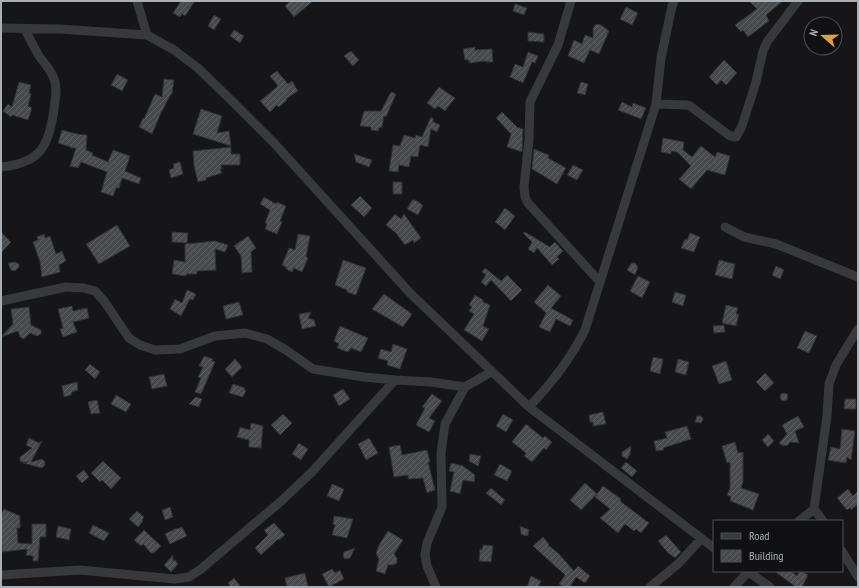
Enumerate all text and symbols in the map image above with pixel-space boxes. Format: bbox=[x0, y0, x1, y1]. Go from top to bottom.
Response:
north arrow bbox=[803, 16, 843, 56]
text: N bbox=[806, 27, 821, 38]
legend bbox=[713, 520, 843, 572]
text: Road bbox=[749, 528, 769, 543]
text: Building bbox=[749, 548, 784, 563]

